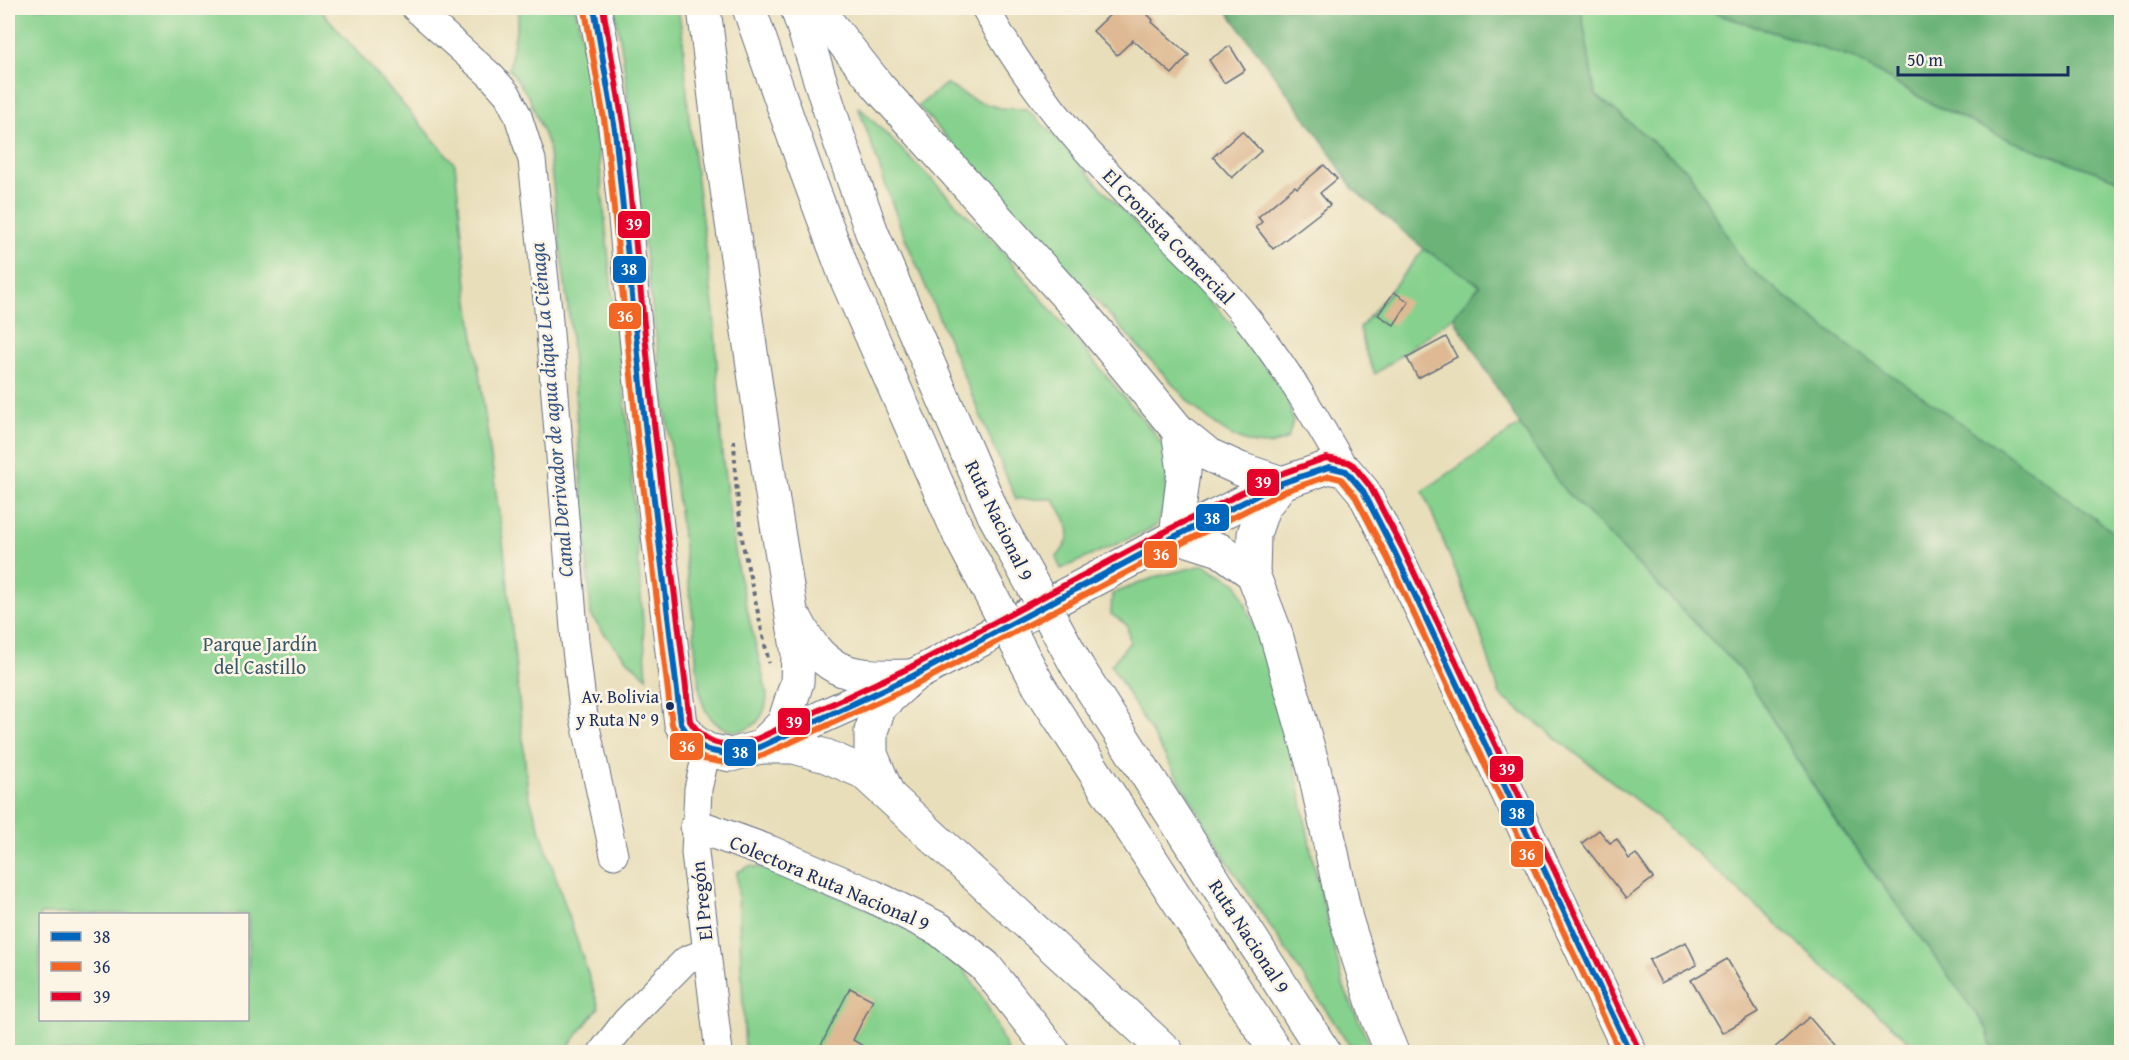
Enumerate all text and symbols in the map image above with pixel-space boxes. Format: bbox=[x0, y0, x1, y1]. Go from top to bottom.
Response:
scale bar bbox=[1898, 39, 2068, 77]
text: 50 m bbox=[1907, 46, 1943, 73]
street label: El Cronista Comercial bbox=[1096, 161, 1242, 311]
line badge: 39 bbox=[617, 210, 651, 239]
text: 39 bbox=[626, 212, 642, 236]
water label: Canal Derivador de agua dique La Ciénaga bbox=[521, 241, 581, 578]
line badge: 38 bbox=[612, 255, 647, 284]
text: 38 bbox=[621, 257, 637, 281]
line badge: 36 bbox=[608, 302, 642, 330]
text: 36 bbox=[617, 304, 633, 328]
street label: Ruta Nacional 9 bbox=[958, 455, 1042, 585]
line badge: 39 bbox=[1246, 468, 1280, 497]
text: 39 bbox=[1255, 470, 1271, 494]
line badge: 38 bbox=[1195, 503, 1230, 532]
text: 38 bbox=[1204, 506, 1220, 530]
line badge: 36 bbox=[1143, 540, 1178, 569]
text: 36 bbox=[1153, 542, 1169, 566]
park label: Parque Jardín del Castillo bbox=[203, 629, 317, 681]
place label: Av. Bolivia y Ruta N° 9 bbox=[575, 683, 659, 733]
marker: Av. Bolivia y Ruta N° 9 bbox=[664, 700, 676, 712]
line badge: 39 bbox=[777, 707, 811, 736]
text: 39 bbox=[786, 710, 802, 734]
line badge: 36 bbox=[669, 732, 704, 761]
text: 36 bbox=[679, 734, 695, 758]
line badge: 38 bbox=[723, 738, 757, 767]
text: 38 bbox=[732, 740, 748, 764]
line badge: 39 bbox=[1489, 755, 1524, 783]
text: 39 bbox=[1499, 757, 1515, 781]
line badge: 38 bbox=[1500, 799, 1535, 827]
text: 38 bbox=[1509, 801, 1525, 825]
street label: Colectora Ruta Nacional 9 bbox=[725, 827, 935, 937]
line badge: 36 bbox=[1510, 840, 1544, 868]
text: 36 bbox=[1519, 842, 1535, 866]
street label: El Pregón bbox=[682, 860, 720, 942]
street label: Ruta Nacional 9 bbox=[1202, 873, 1298, 999]
legend bbox=[39, 913, 249, 1021]
text: 38 bbox=[93, 923, 110, 950]
text: 36 bbox=[93, 953, 110, 980]
text: 39 bbox=[93, 983, 110, 1010]

